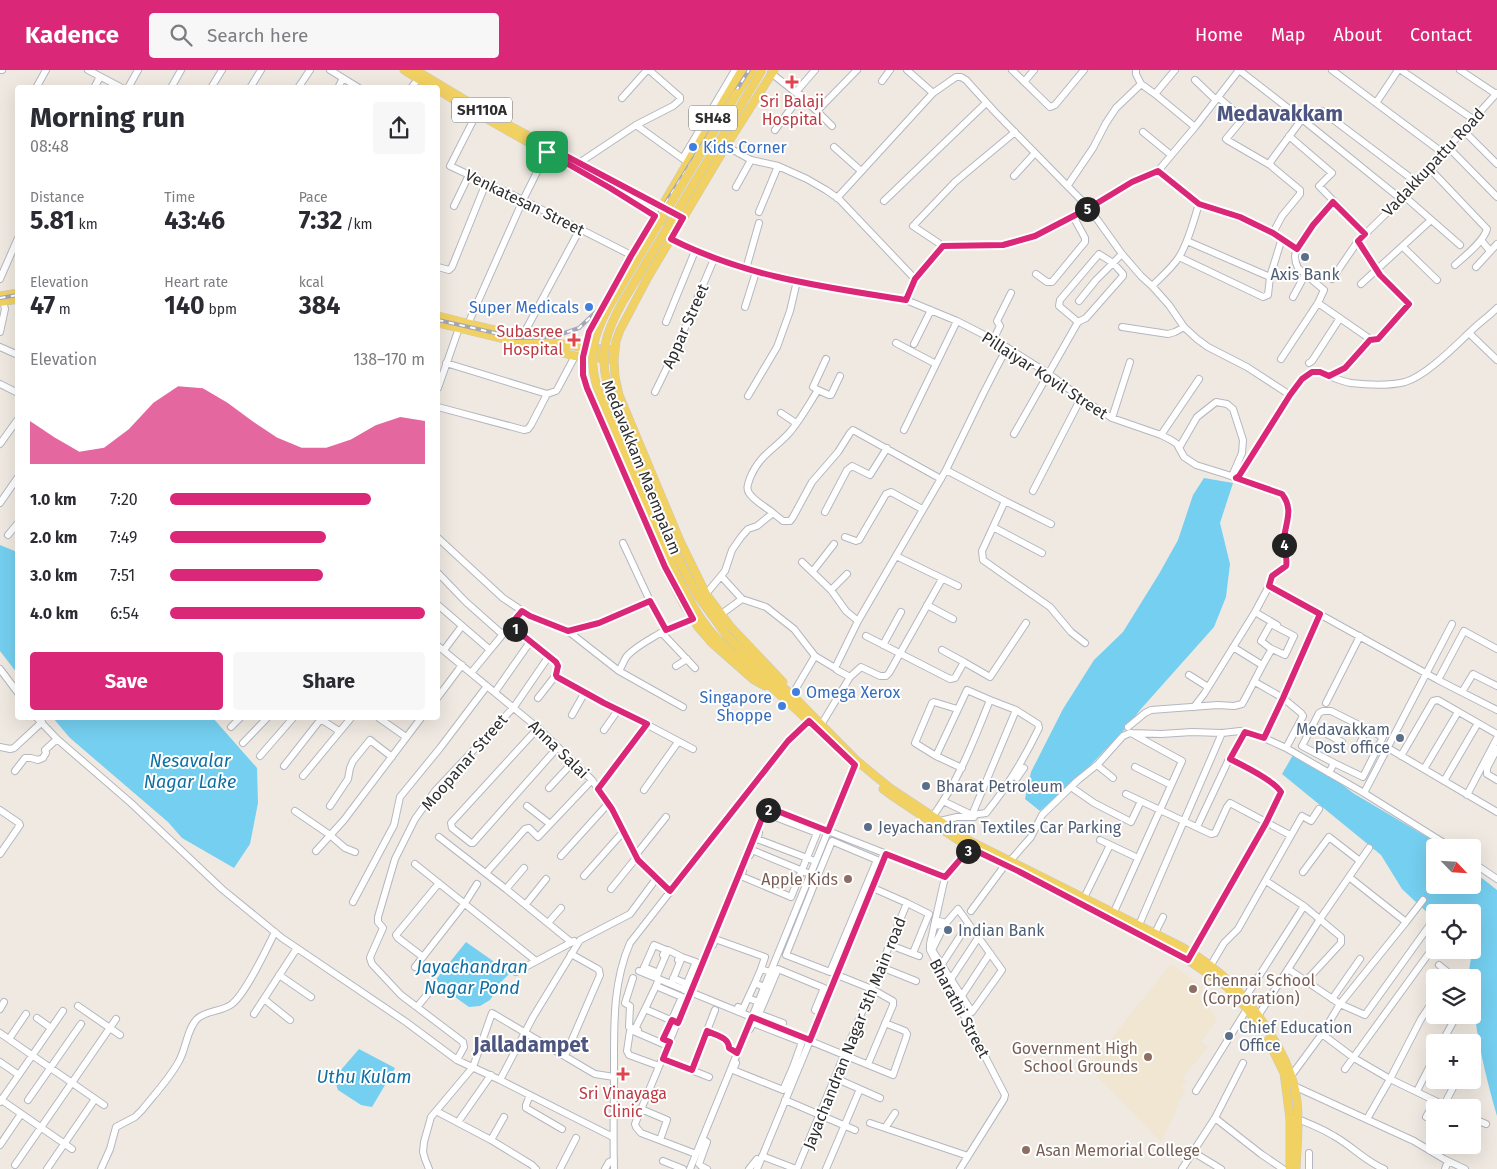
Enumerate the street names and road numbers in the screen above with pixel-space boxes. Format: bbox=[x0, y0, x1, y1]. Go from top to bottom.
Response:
road number: SH110A bbox=[452, 98, 512, 122]
street label: Vadakkupattu Road bbox=[1378, 104, 1488, 220]
road number: SH48 bbox=[689, 106, 737, 130]
street label: Venkatesan Street bbox=[462, 165, 588, 240]
street label: Appar Street bbox=[658, 281, 713, 371]
street label: Pillaiyar Kovil Street bbox=[978, 328, 1111, 423]
street label: Medavakkam Maempalam bbox=[598, 377, 685, 557]
street label: Moopanar Street bbox=[417, 710, 511, 814]
street label: Anna Salai bbox=[525, 716, 593, 783]
street label: Jayachandran Nagar 5th Main road bbox=[799, 914, 910, 1152]
street label: Bharathi Street bbox=[925, 955, 994, 1061]

